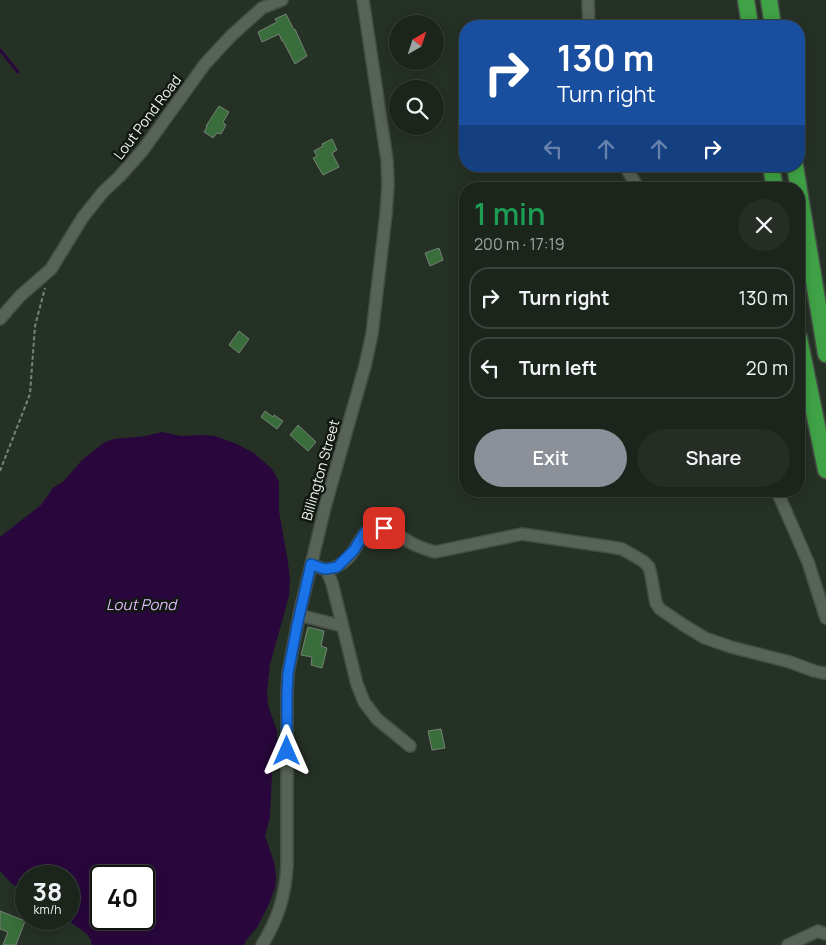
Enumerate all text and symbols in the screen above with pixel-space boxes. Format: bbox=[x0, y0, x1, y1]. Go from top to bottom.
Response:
north arrow bbox=[389, 15, 444, 70]
map controls bbox=[389, 15, 444, 135]
text: 130 m bbox=[557, 34, 654, 82]
icon: right bbox=[474, 40, 539, 105]
street label: Lout Pond Road bbox=[109, 71, 185, 163]
text: Turn right bbox=[557, 79, 655, 109]
button: search bbox=[389, 80, 444, 135]
icon: left bbox=[539, 135, 567, 163]
icon: ahead bbox=[592, 135, 620, 163]
icon: ahead bbox=[645, 135, 673, 163]
icon: right bbox=[698, 135, 726, 163]
text: 1 min bbox=[474, 193, 546, 234]
button: close bbox=[738, 199, 790, 251]
text: 200 m · 17:19 bbox=[474, 233, 565, 255]
icon: right bbox=[476, 284, 504, 312]
text: Turn right bbox=[519, 285, 609, 311]
text: 130 m bbox=[739, 285, 788, 311]
icon: left bbox=[476, 354, 504, 382]
text: Turn left bbox=[519, 355, 597, 381]
text: 20 m bbox=[746, 355, 788, 381]
street label: Billington Street bbox=[297, 417, 344, 523]
button: Exit bbox=[474, 429, 627, 487]
button: Share bbox=[637, 429, 790, 487]
pin bbox=[363, 507, 405, 549]
icon: arrive bbox=[370, 514, 398, 542]
water label: Lout Pond bbox=[106, 594, 178, 615]
position arrow bbox=[260, 724, 312, 776]
speed limit sign: 40 bbox=[90, 865, 155, 930]
text: 38 bbox=[33, 874, 62, 909]
text: km/h bbox=[34, 901, 61, 918]

